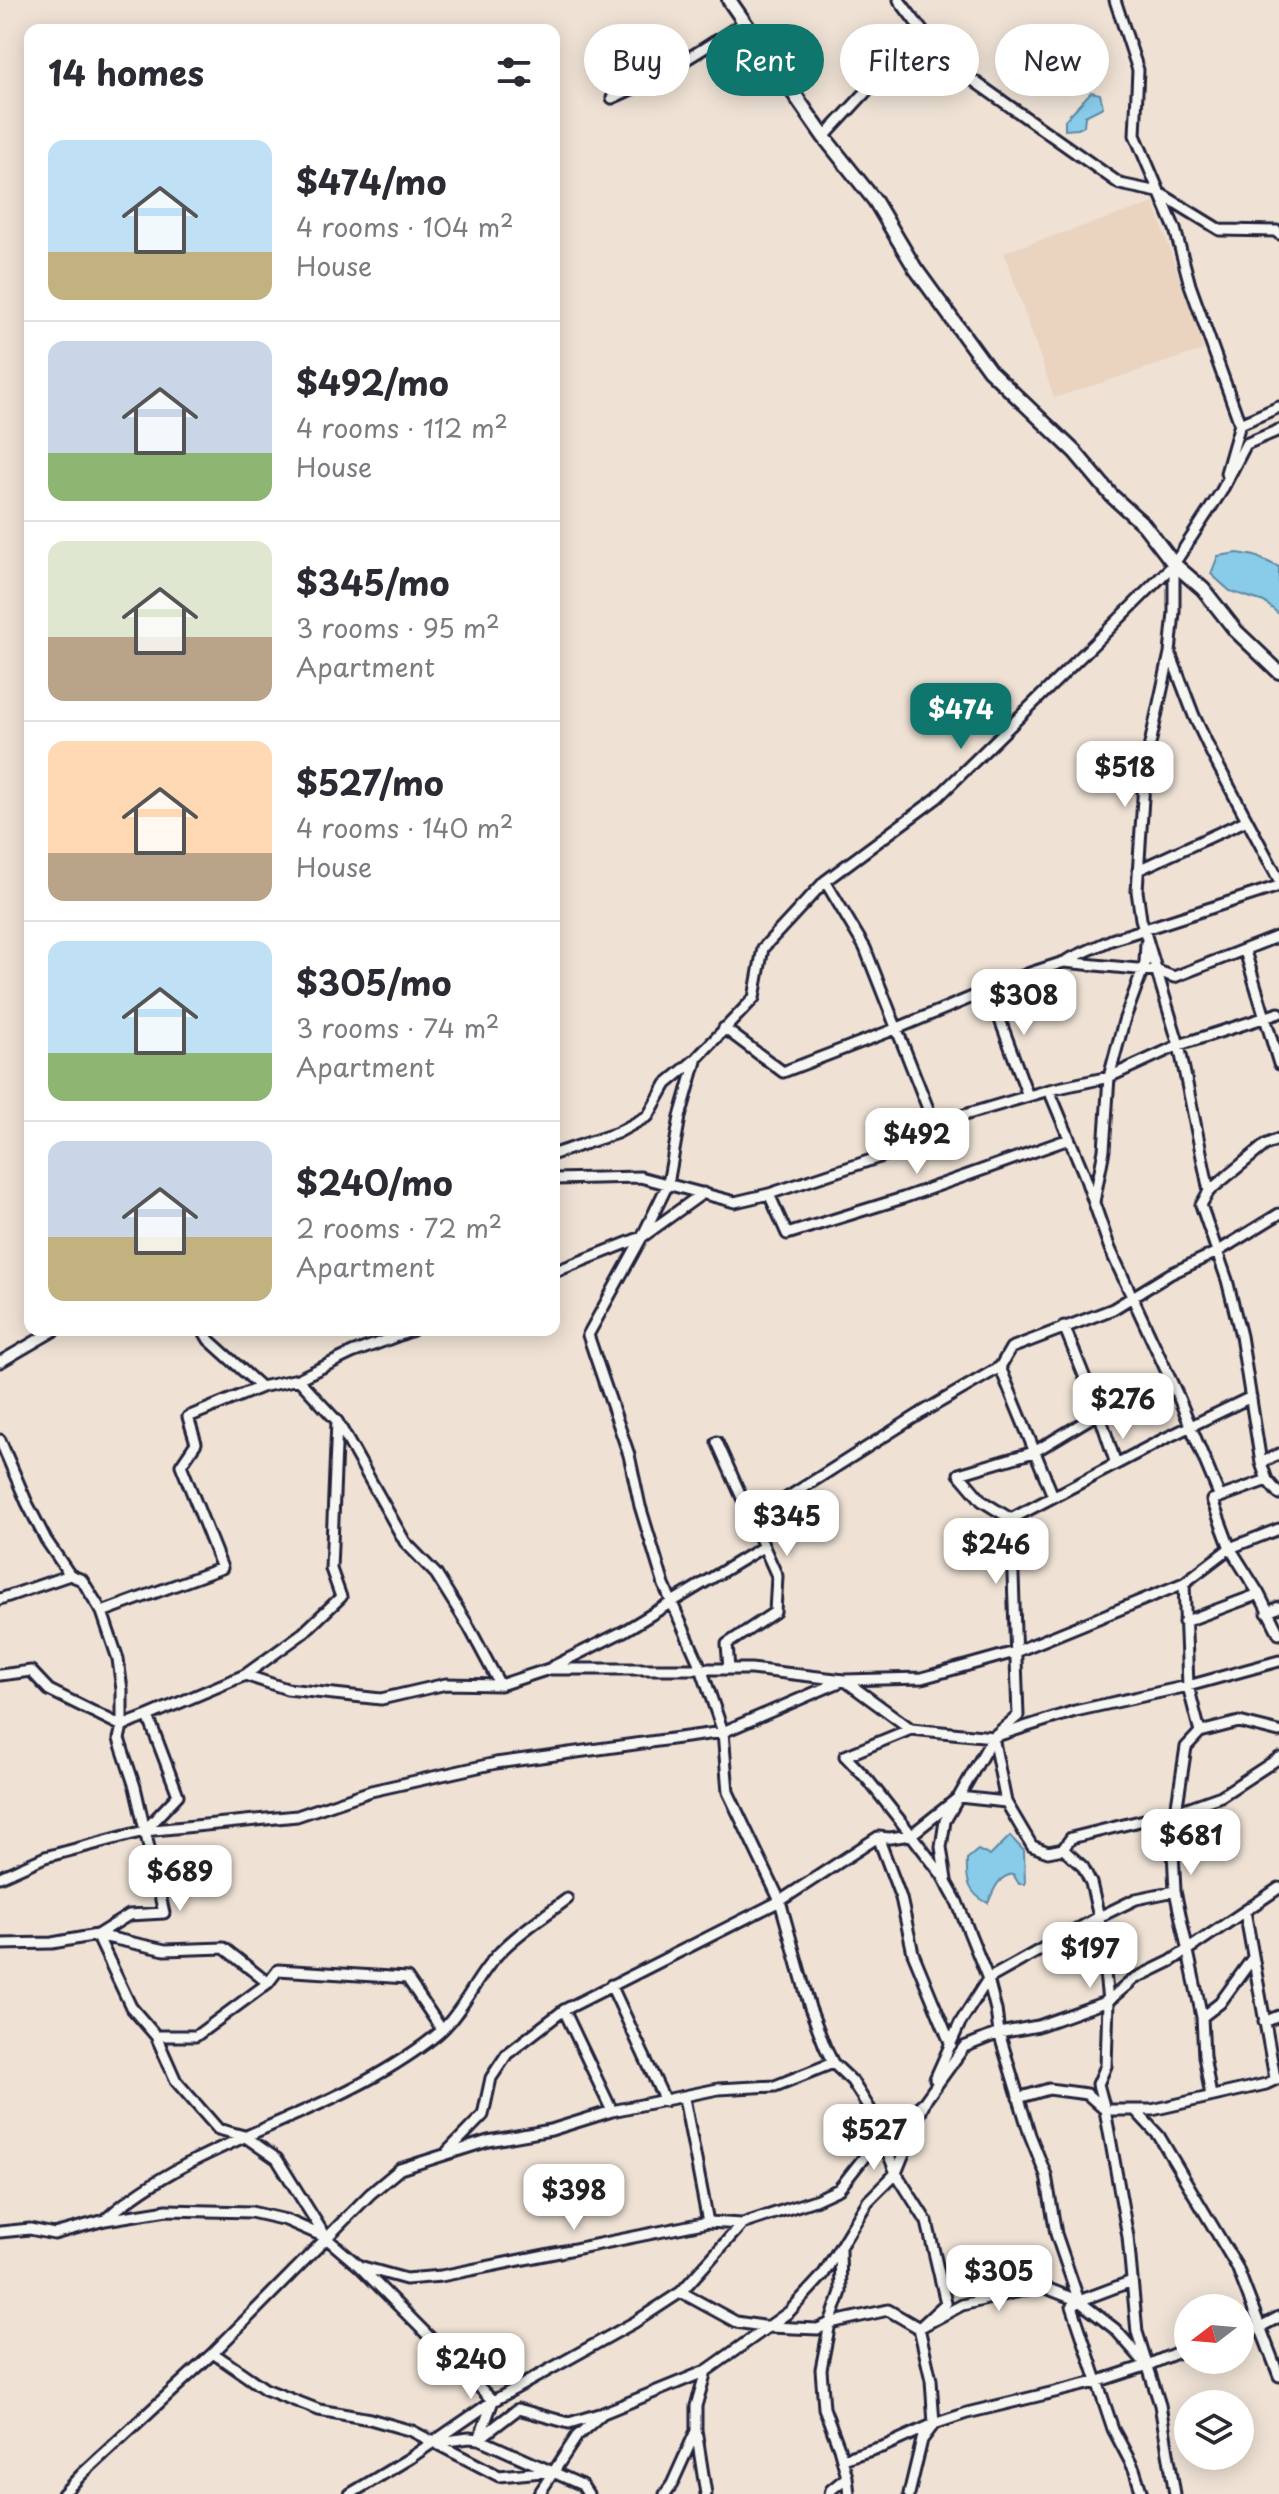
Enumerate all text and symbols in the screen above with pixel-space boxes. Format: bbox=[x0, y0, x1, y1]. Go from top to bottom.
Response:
chip: Buy bbox=[584, 24, 690, 96]
chip: Rent bbox=[706, 24, 824, 96]
chip: Filters bbox=[840, 24, 979, 96]
chip: New bbox=[995, 24, 1109, 96]
text: 14 homes bbox=[48, 46, 204, 98]
icon: filters bbox=[492, 50, 536, 94]
text: $474/mo bbox=[296, 155, 446, 207]
icon: home bbox=[112, 172, 208, 268]
text: 4 rooms · 104 m² bbox=[296, 207, 514, 246]
text: House bbox=[296, 246, 372, 285]
text: $492/mo bbox=[296, 356, 449, 408]
icon: home bbox=[112, 373, 208, 469]
text: 4 rooms · 112 m² bbox=[296, 408, 508, 447]
text: House bbox=[296, 447, 372, 486]
text: $345/mo bbox=[296, 556, 449, 608]
icon: home bbox=[112, 573, 208, 669]
text: 3 rooms · 95 m² bbox=[296, 608, 500, 647]
text: Apartment bbox=[296, 647, 435, 686]
pin: $474 bbox=[914, 683, 1008, 751]
text: $474 bbox=[928, 689, 994, 728]
pin: $518 bbox=[1078, 741, 1172, 809]
text: $518 bbox=[1095, 747, 1155, 786]
text: $527/mo bbox=[296, 756, 444, 808]
icon: home bbox=[112, 773, 208, 869]
text: 4 rooms · 140 m² bbox=[296, 808, 514, 847]
text: House bbox=[296, 847, 372, 886]
text: $305/mo bbox=[296, 956, 451, 1008]
pin: $308 bbox=[977, 969, 1071, 1037]
icon: home bbox=[112, 973, 208, 1069]
text: $308 bbox=[989, 975, 1059, 1014]
text: 3 rooms · 74 m² bbox=[296, 1008, 500, 1047]
text: Apartment bbox=[296, 1047, 435, 1086]
pin: $492 bbox=[870, 1108, 964, 1176]
text: $492 bbox=[883, 1114, 951, 1153]
text: $240/mo bbox=[296, 1156, 453, 1208]
icon: home bbox=[112, 1173, 208, 1269]
text: 2 rooms · 72 m² bbox=[296, 1208, 502, 1247]
text: Apartment bbox=[296, 1247, 435, 1286]
pin: $276 bbox=[1076, 1373, 1170, 1441]
text: $276 bbox=[1091, 1379, 1155, 1418]
pin: $345 bbox=[740, 1490, 834, 1558]
text: $345 bbox=[753, 1496, 821, 1535]
pin: $246 bbox=[949, 1518, 1043, 1586]
text: $246 bbox=[962, 1524, 1030, 1563]
pin: $681 bbox=[1144, 1809, 1238, 1877]
text: $681 bbox=[1159, 1815, 1223, 1854]
pin: $689 bbox=[133, 1845, 227, 1913]
text: $689 bbox=[147, 1851, 213, 1890]
pin: $197 bbox=[1043, 1922, 1137, 1990]
text: $197 bbox=[1060, 1928, 1120, 1967]
pin: $527 bbox=[827, 2104, 921, 2172]
text: $527 bbox=[841, 2110, 907, 2149]
pin: $398 bbox=[527, 2164, 621, 2232]
text: $398 bbox=[541, 2170, 607, 2209]
pin: $305 bbox=[952, 2245, 1046, 2313]
text: $305 bbox=[964, 2251, 1034, 2290]
north arrow bbox=[1174, 2294, 1254, 2374]
map controls bbox=[1174, 2294, 1254, 2470]
pin: $240 bbox=[424, 2333, 518, 2401]
text: $240 bbox=[435, 2339, 507, 2378]
button: layers bbox=[1174, 2390, 1254, 2470]

